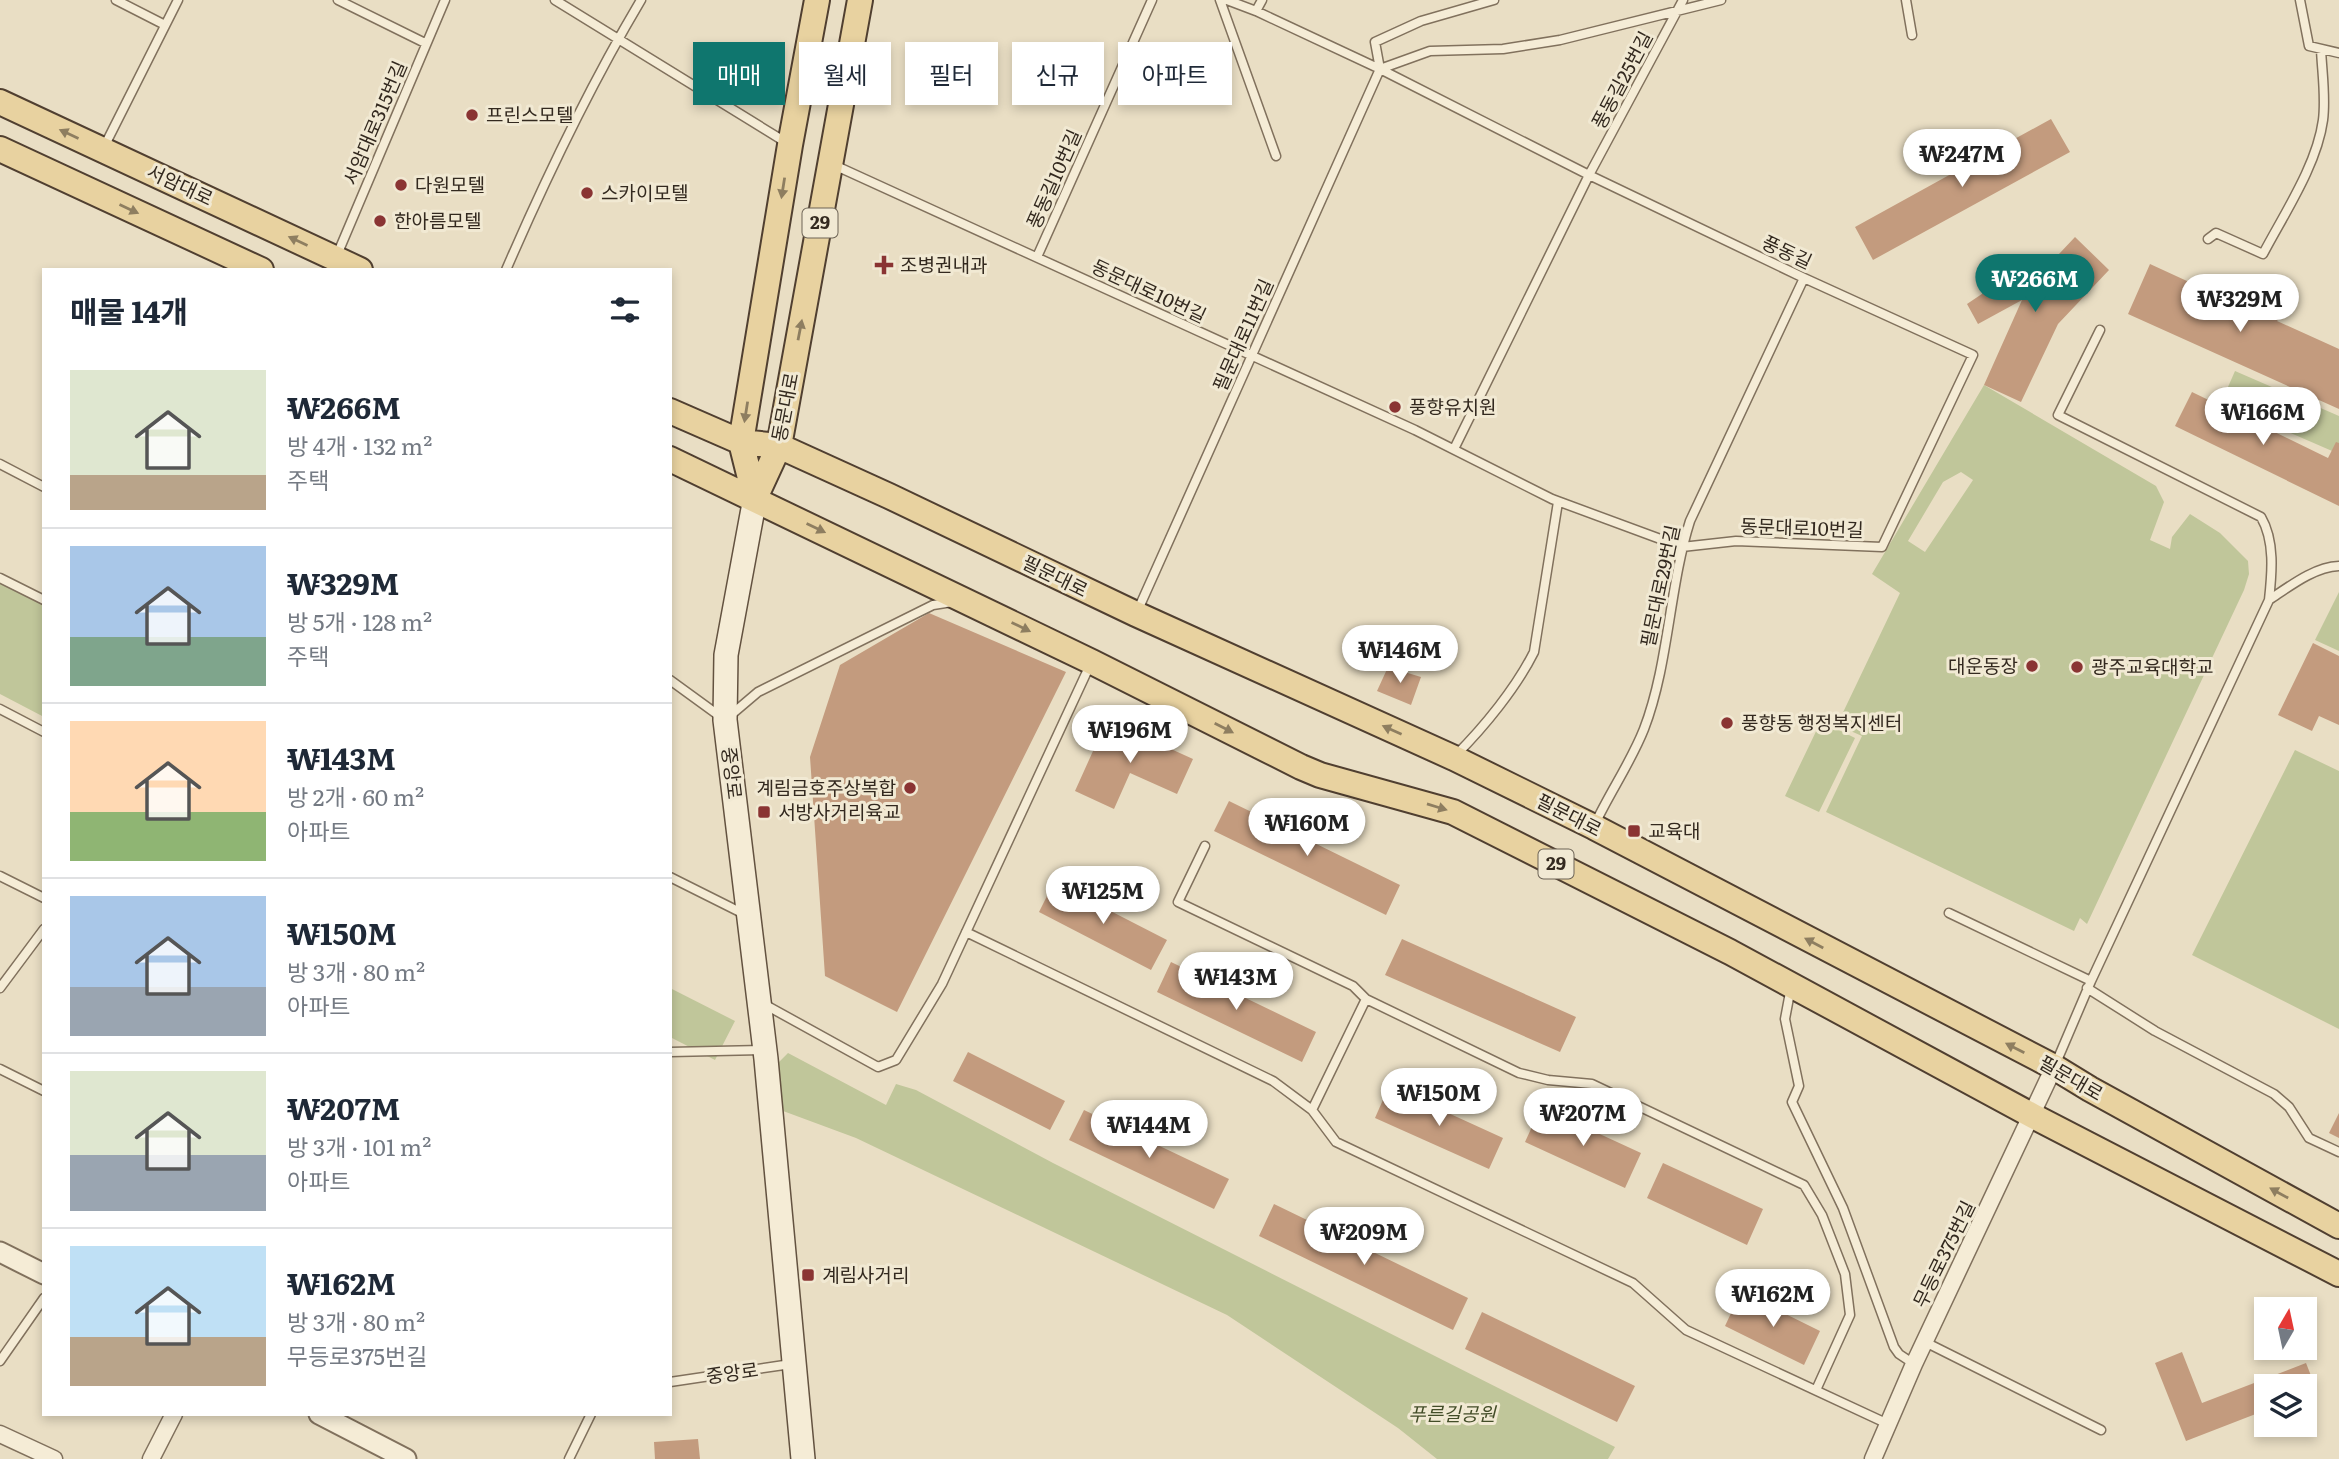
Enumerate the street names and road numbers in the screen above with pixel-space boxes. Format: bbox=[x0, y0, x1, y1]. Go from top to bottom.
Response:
street label: 풍동길25번길 bbox=[1584, 26, 1659, 133]
street label: 서암대로315번길 bbox=[335, 56, 413, 189]
street label: 풍동길10번길 bbox=[1019, 124, 1087, 233]
street label: 서암대로 bbox=[143, 157, 218, 212]
road number: 29 bbox=[802, 208, 838, 238]
street label: 풍동길 bbox=[1758, 227, 1817, 275]
street label: 동문대로10번길 bbox=[1087, 251, 1211, 329]
street label: 필문대로11번길 bbox=[1205, 274, 1279, 395]
street label: 동문대로 bbox=[764, 370, 804, 444]
street label: 동문대로10번길 bbox=[1740, 511, 1864, 543]
street label: 필문대로29번길 bbox=[1632, 522, 1686, 650]
street label: 필문대로 bbox=[1018, 547, 1093, 603]
street label: 중앙로 bbox=[716, 745, 750, 801]
street label: 필문대로 bbox=[1532, 786, 1607, 842]
road number: 29 bbox=[1538, 850, 1574, 878]
street label: 필문대로 bbox=[2034, 1048, 2109, 1107]
street label: 무등로375번길 bbox=[1905, 1195, 1981, 1312]
street label: 중앙로 bbox=[704, 1354, 760, 1390]

